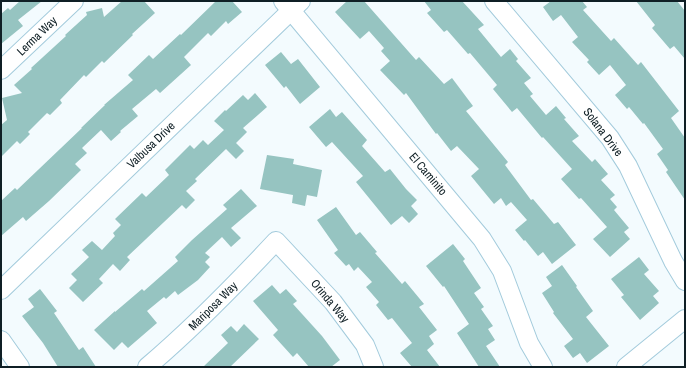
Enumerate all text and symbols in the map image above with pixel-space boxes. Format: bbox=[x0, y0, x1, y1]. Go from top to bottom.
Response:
street label: Lerma Way bbox=[13, 13, 61, 59]
street label: Solana Drive bbox=[579, 104, 627, 160]
street label: Valbusa Drive bbox=[123, 118, 179, 172]
street label: El Caminito bbox=[405, 149, 451, 199]
street label: Orinda Way bbox=[307, 276, 353, 326]
street label: Mariposa Way bbox=[185, 278, 241, 334]

